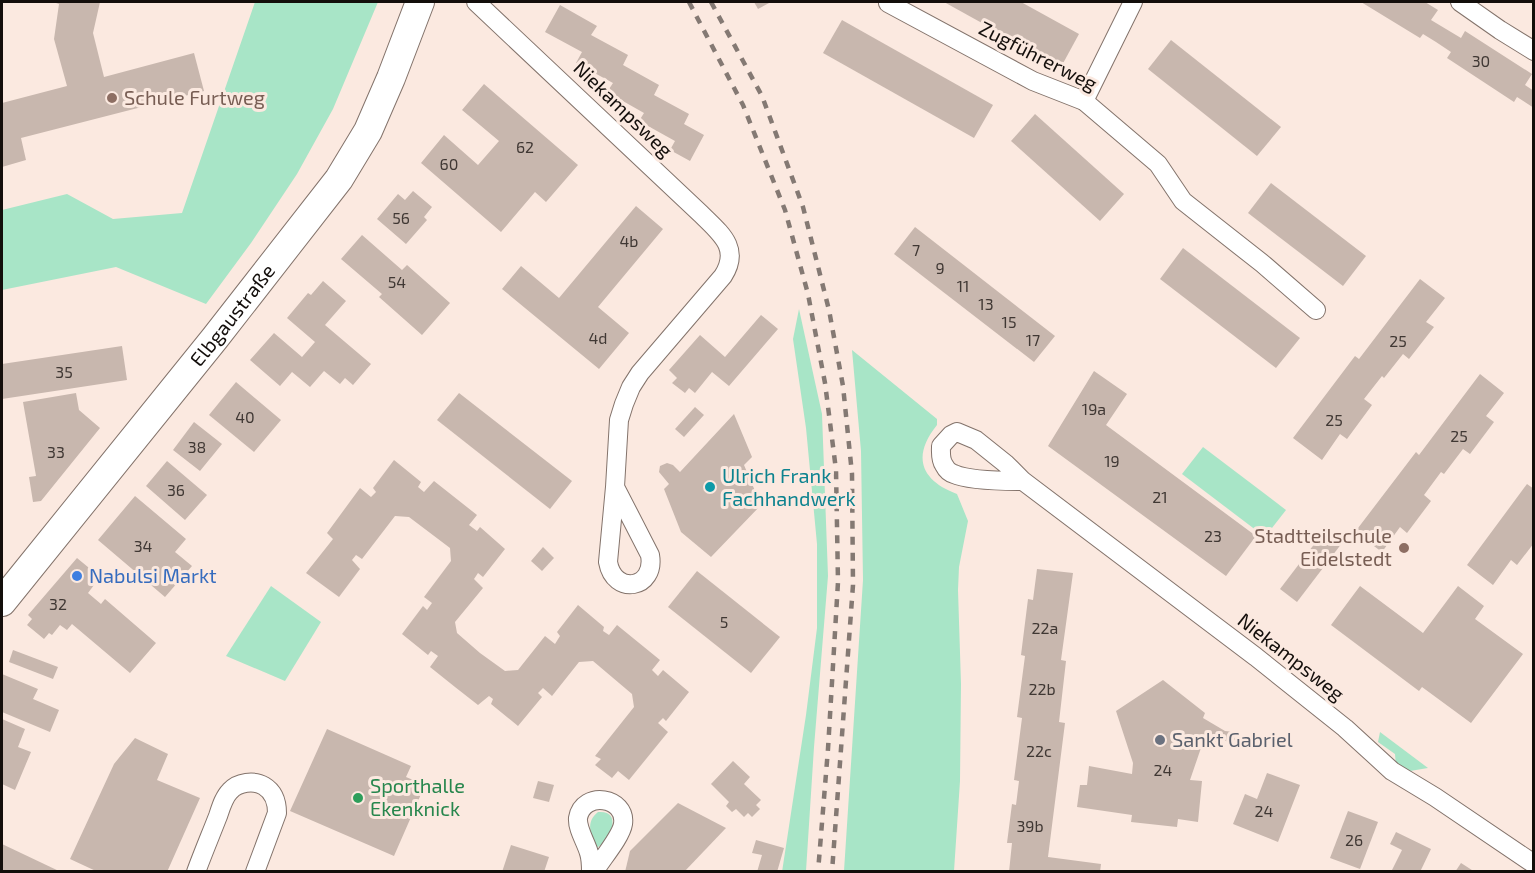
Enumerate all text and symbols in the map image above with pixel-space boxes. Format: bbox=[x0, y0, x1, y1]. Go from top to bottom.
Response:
street label: Zugführerweg bbox=[975, 15, 1102, 95]
house number: 30 bbox=[1472, 51, 1490, 70]
street label: Niekampsweg bbox=[569, 55, 678, 162]
place label: Schule Furtweg bbox=[124, 85, 265, 109]
marker: Schule Furtweg bbox=[105, 91, 119, 105]
house number: 62 bbox=[516, 137, 534, 156]
house number: 60 bbox=[440, 154, 458, 173]
house number: 56 bbox=[392, 208, 410, 227]
house number: 4b bbox=[620, 231, 638, 250]
house number: 7 bbox=[912, 240, 920, 259]
house number: 9 bbox=[935, 258, 945, 277]
street label: Elbgaustraße bbox=[184, 259, 279, 370]
house number: 54 bbox=[388, 272, 406, 291]
house number: 11 bbox=[957, 276, 969, 295]
house number: 13 bbox=[978, 294, 994, 313]
house number: 15 bbox=[1002, 312, 1016, 331]
house number: 4d bbox=[588, 328, 608, 347]
house number: 17 bbox=[1026, 330, 1040, 349]
house number: 25 bbox=[1389, 331, 1407, 350]
house number: 35 bbox=[55, 362, 73, 381]
house number: 19a bbox=[1082, 399, 1106, 418]
house number: 40 bbox=[235, 407, 255, 426]
house number: 25 bbox=[1325, 410, 1343, 429]
house number: 25 bbox=[1450, 426, 1468, 445]
house number: 38 bbox=[188, 437, 206, 456]
house number: 33 bbox=[47, 442, 65, 461]
house number: 19 bbox=[1104, 451, 1120, 470]
place label: Ulrich Frank Fachhandwerk bbox=[722, 463, 856, 510]
house number: 36 bbox=[167, 480, 185, 499]
marker: Ulrich Frank Fachhandwerk bbox=[703, 480, 717, 494]
house number: 21 bbox=[1152, 487, 1168, 506]
place label: Stadtteilschule Eidelstedt bbox=[1254, 523, 1392, 570]
house number: 23 bbox=[1204, 526, 1222, 545]
house number: 34 bbox=[134, 536, 153, 555]
marker: Stadtteilschule Eidelstedt bbox=[1397, 541, 1411, 555]
place label: Nabulsi Markt bbox=[89, 563, 217, 587]
marker: Nabulsi Markt bbox=[70, 569, 84, 583]
house number: 32 bbox=[49, 594, 67, 613]
street label: Niekampsweg bbox=[1234, 607, 1350, 705]
house number: 5 bbox=[720, 612, 728, 631]
house number: 22a bbox=[1032, 618, 1058, 637]
house number: 22b bbox=[1028, 679, 1056, 698]
place label: Sankt Gabriel bbox=[1172, 727, 1293, 751]
marker: Sankt Gabriel bbox=[1153, 733, 1167, 747]
house number: 22c bbox=[1026, 741, 1052, 760]
house number: 24 bbox=[1154, 760, 1173, 779]
place label: Sporthalle Ekenknick bbox=[370, 773, 465, 820]
marker: Sporthalle Ekenknick bbox=[351, 791, 365, 805]
house number: 24 bbox=[1255, 801, 1274, 820]
house number: 39b bbox=[1016, 816, 1044, 835]
house number: 26 bbox=[1345, 830, 1363, 849]

